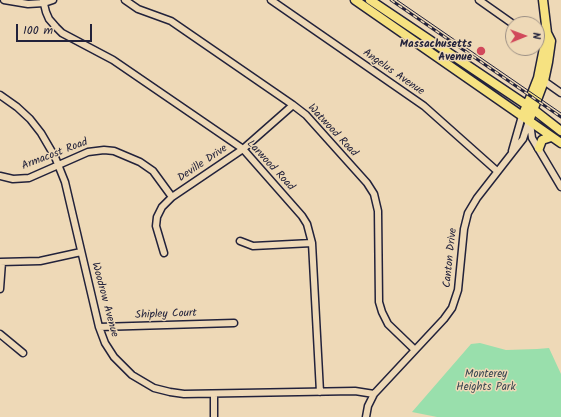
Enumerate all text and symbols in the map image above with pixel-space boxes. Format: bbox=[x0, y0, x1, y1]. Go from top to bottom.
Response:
scale bar bbox=[18, 16, 94, 42]
north arrow bbox=[505, 16, 545, 56]
text: 100 m bbox=[23, 21, 53, 40]
text: N bbox=[527, 32, 545, 39]
place label: Massachusetts Avenue bbox=[400, 38, 472, 64]
marker: Massachusetts Avenue bbox=[475, 45, 487, 57]
street label: Angelus Avenue bbox=[360, 47, 426, 99]
street label: Watwood Road bbox=[304, 102, 360, 160]
street label: Armacost Road bbox=[20, 136, 90, 174]
street label: Larwood Road bbox=[243, 138, 297, 194]
street label: Deville Drive bbox=[176, 143, 230, 185]
street label: Canton Drive bbox=[441, 227, 461, 289]
street label: Woodrow Avenue bbox=[88, 261, 120, 339]
street label: Shipley Court bbox=[135, 307, 197, 323]
park label: Monterey Heights Park bbox=[456, 368, 516, 394]

